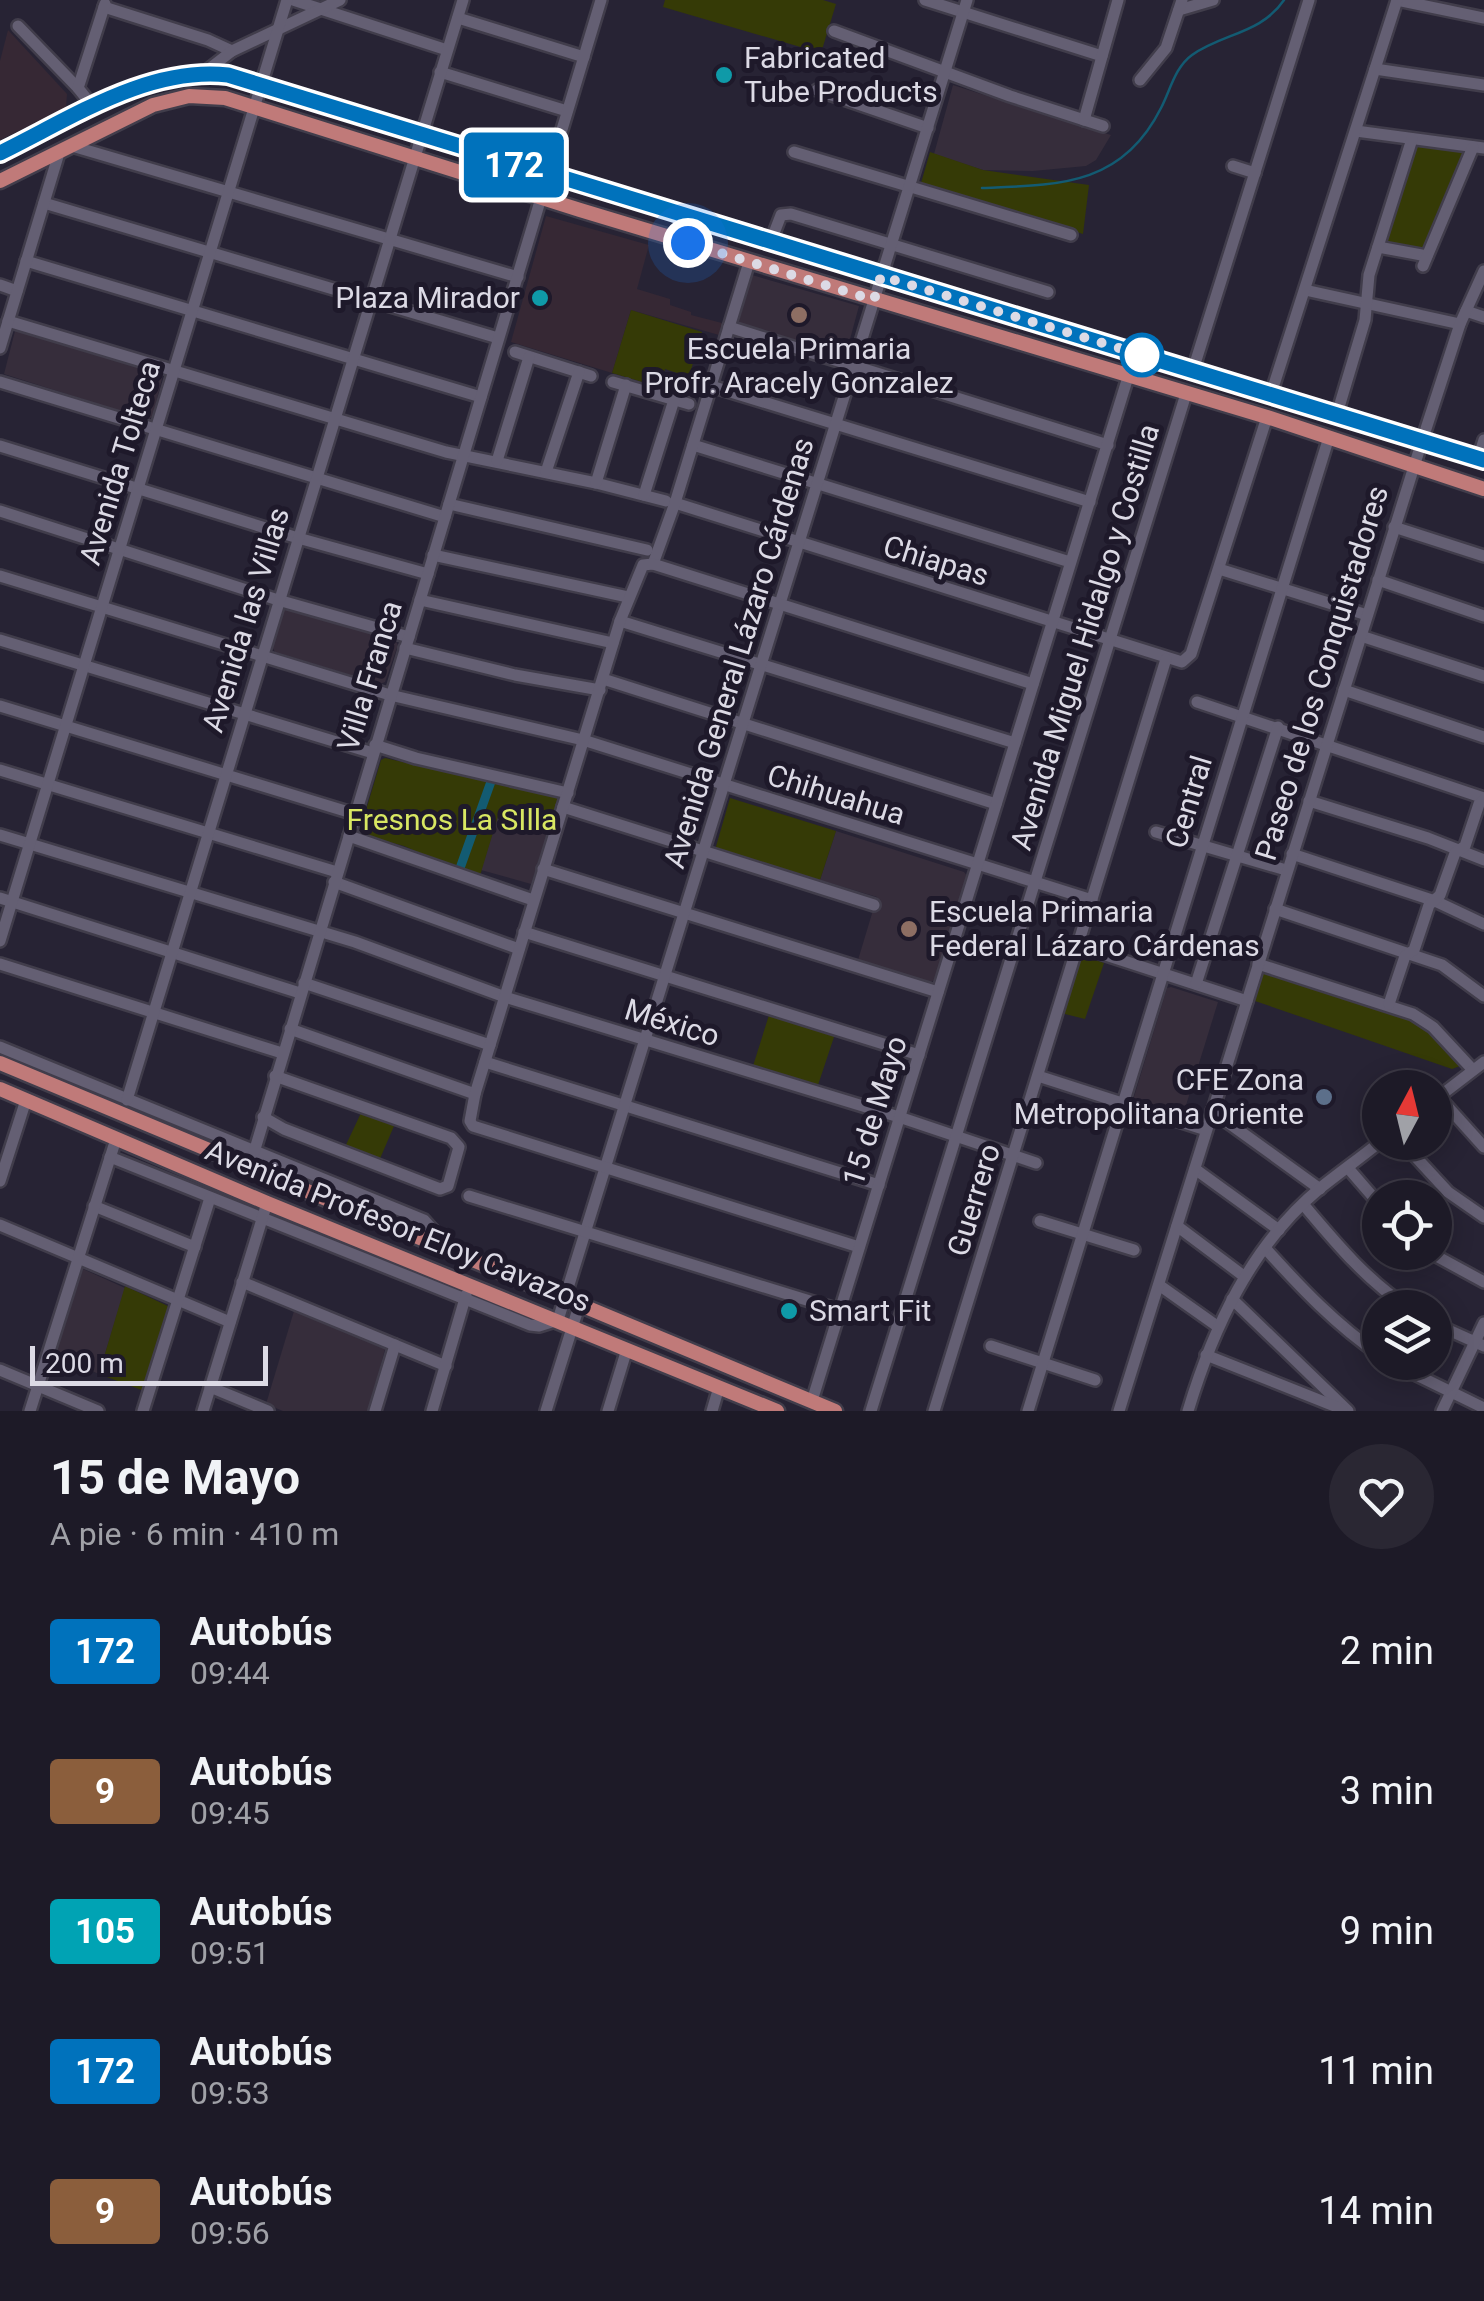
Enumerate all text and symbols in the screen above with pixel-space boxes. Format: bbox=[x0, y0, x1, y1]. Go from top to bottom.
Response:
place label: Fabricated Tube Products bbox=[744, 40, 938, 109]
marker: Fabricated Tube Products bbox=[713, 64, 735, 86]
line badge: 172 bbox=[456, 132, 572, 198]
text: 172 bbox=[484, 145, 544, 186]
your location bbox=[663, 218, 713, 268]
place label: Plaza Mirador bbox=[335, 280, 520, 315]
marker: Plaza Mirador bbox=[529, 287, 551, 309]
marker: Escuela Primaria Profr. Aracely Gonzalez bbox=[788, 304, 810, 326]
place label: Escuela Primaria Profr. Aracely Gonzalez bbox=[644, 331, 954, 400]
unlabelled marker bbox=[1121, 334, 1163, 376]
street label: Avenida Tolteca bbox=[72, 357, 167, 569]
street label: Avenida Miguel Hidalgo y Costilla bbox=[1003, 420, 1166, 854]
street label: Avenida General Lázaro Cárdenas bbox=[656, 433, 821, 872]
street label: Paseo de los Conquistadores bbox=[1248, 481, 1395, 864]
street label: Avenida las Villas bbox=[195, 503, 296, 736]
street label: Chiapas bbox=[879, 528, 993, 593]
street label: Villa Franca bbox=[330, 596, 409, 755]
street label: Central bbox=[1158, 751, 1219, 852]
street label: Chihuahua bbox=[763, 757, 909, 832]
park label: Fresnos La SIlla bbox=[347, 802, 557, 837]
place label: Escuela Primaria Federal Lázaro Cárdenas bbox=[929, 894, 1260, 963]
marker: Escuela Primaria Federal Lázaro Cárdenas bbox=[898, 918, 920, 940]
street label: México bbox=[621, 992, 724, 1053]
street label: 15 de Mayo bbox=[835, 1032, 914, 1190]
place label: CFE Zona Metropolitana Oriente bbox=[1014, 1062, 1304, 1131]
north arrow bbox=[1362, 1070, 1452, 1160]
map controls bbox=[1362, 1070, 1452, 1380]
marker: CFE Zona Metropolitana Oriente bbox=[1313, 1086, 1335, 1108]
street label: Avenida Profesor Eloy Cavazos bbox=[201, 1132, 596, 1319]
street label: Guerrero bbox=[940, 1139, 1007, 1260]
button: locate bbox=[1362, 1180, 1452, 1270]
button: layers bbox=[1362, 1290, 1452, 1380]
place label: Smart Fit bbox=[809, 1293, 931, 1328]
marker: Smart Fit bbox=[778, 1300, 800, 1322]
scale bar bbox=[30, 1341, 268, 1386]
text: 200 m bbox=[45, 1347, 124, 1380]
button: heart bbox=[1329, 1444, 1434, 1549]
text: 15 de Mayo bbox=[50, 1449, 300, 1506]
text: A pie · 6 min · 410 m bbox=[50, 1515, 339, 1553]
text: Autobús bbox=[190, 1610, 333, 1654]
text: 2 min bbox=[1340, 1629, 1434, 1673]
text: 172 bbox=[75, 1631, 135, 1672]
text: 09:44 bbox=[190, 1654, 270, 1692]
text: Autobús bbox=[190, 1750, 333, 1794]
text: 3 min bbox=[1340, 1769, 1434, 1813]
text: 9 bbox=[95, 1771, 115, 1812]
text: 09:45 bbox=[190, 1794, 270, 1832]
text: Autobús bbox=[190, 1890, 333, 1934]
text: 9 min bbox=[1340, 1909, 1434, 1953]
text: 105 bbox=[75, 1911, 135, 1952]
text: 09:51 bbox=[190, 1934, 270, 1972]
text: Autobús bbox=[190, 2030, 333, 2074]
text: 11 min bbox=[1318, 2049, 1434, 2093]
text: 172 bbox=[75, 2051, 135, 2092]
text: 09:53 bbox=[190, 2074, 270, 2112]
text: Autobús bbox=[190, 2170, 333, 2214]
text: 14 min bbox=[1318, 2189, 1434, 2233]
text: 9 bbox=[95, 2191, 115, 2232]
text: 09:56 bbox=[190, 2214, 270, 2252]

